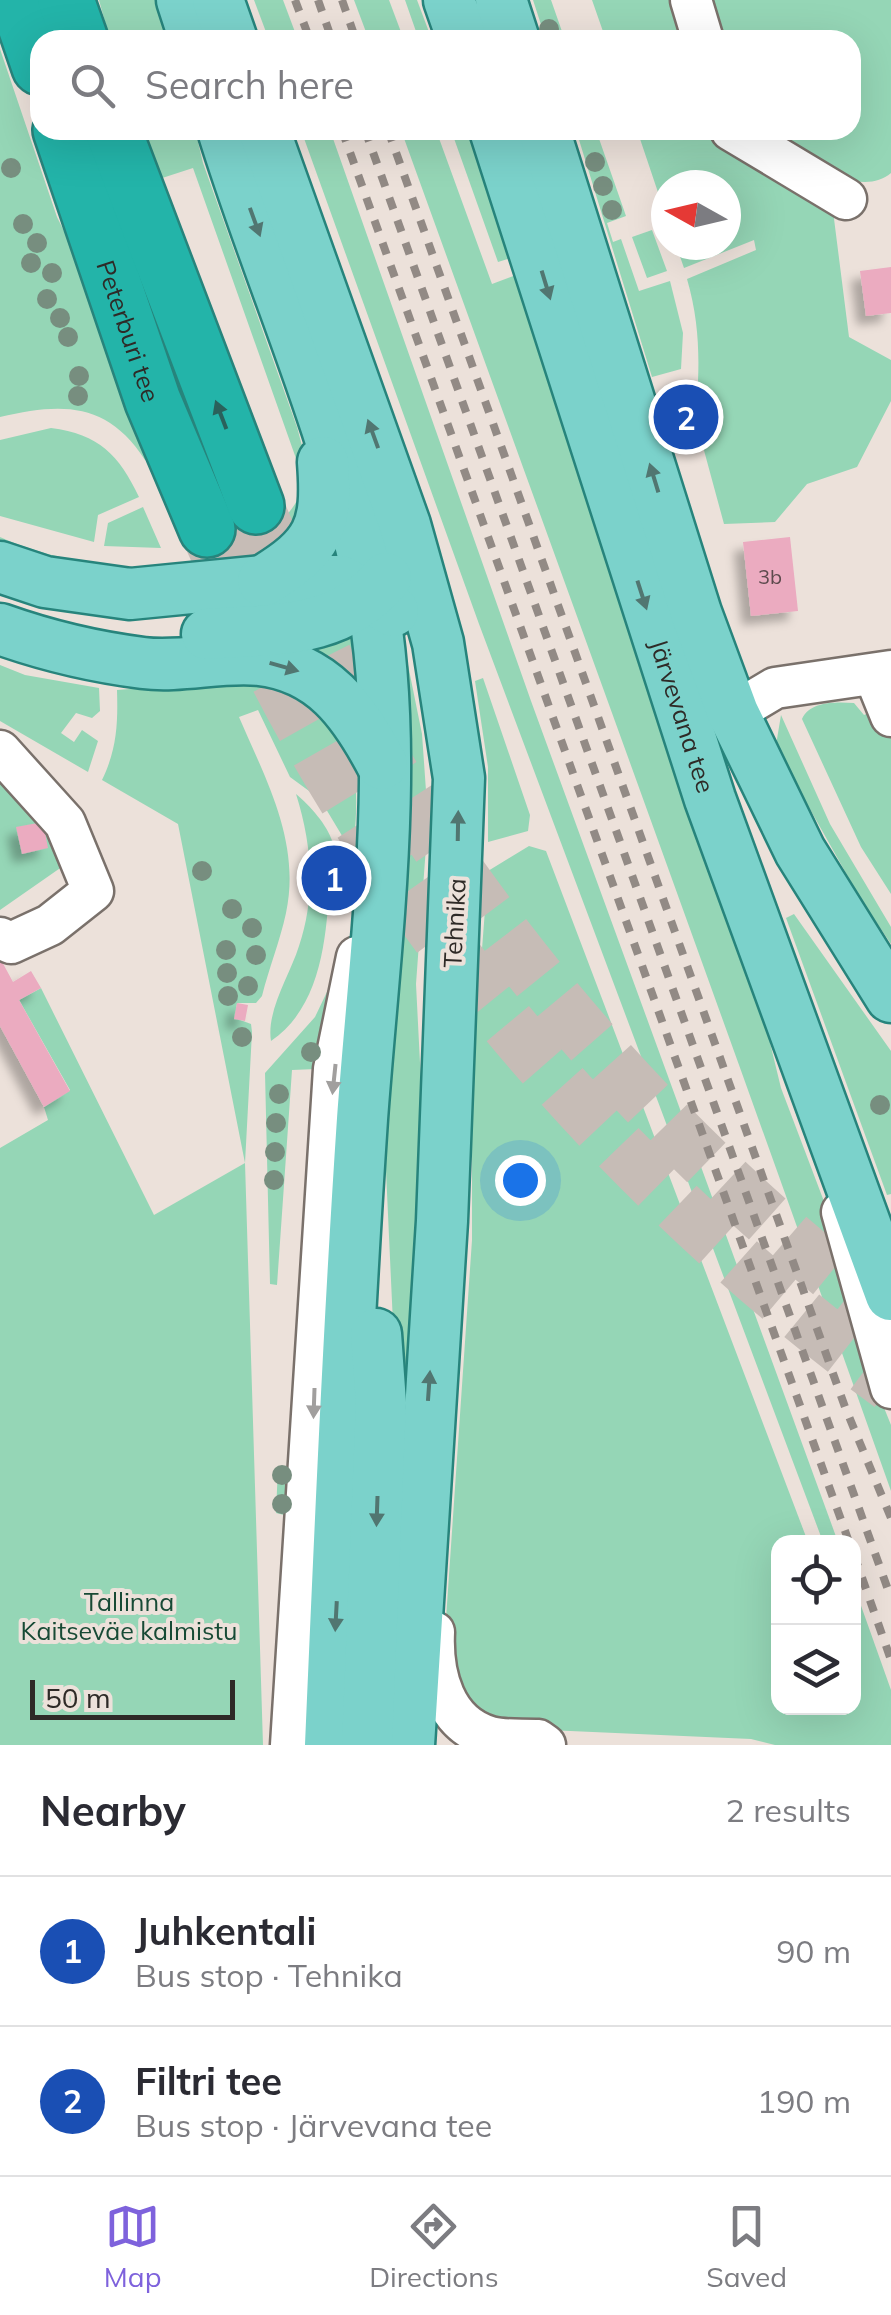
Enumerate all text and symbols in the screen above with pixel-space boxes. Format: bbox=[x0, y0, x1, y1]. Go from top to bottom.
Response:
search box bbox=[30, 30, 861, 140]
icon: search bbox=[65, 58, 120, 113]
text: Search here bbox=[145, 61, 354, 109]
north arrow bbox=[651, 170, 741, 260]
one-way arrow bbox=[248, 208, 263, 238]
street label: Peterburi tee bbox=[91, 256, 168, 406]
one-way arrow bbox=[539, 270, 554, 300]
pin: 2 bbox=[654, 380, 718, 454]
one-way arrow bbox=[212, 399, 228, 429]
one-way arrow bbox=[364, 418, 379, 448]
one-way arrow bbox=[646, 462, 661, 492]
house number: 3b bbox=[758, 564, 782, 589]
one-way arrow bbox=[635, 580, 650, 610]
street label: Järvevana tee bbox=[644, 635, 722, 796]
one-way arrow bbox=[269, 660, 299, 675]
one-way arrow bbox=[450, 809, 466, 841]
pin: 1 bbox=[302, 840, 366, 916]
street label: Tehnika bbox=[436, 877, 472, 969]
one-way arrow bbox=[326, 1063, 342, 1095]
your location bbox=[495, 1155, 546, 1206]
one-way arrow bbox=[421, 1369, 437, 1401]
one-way arrow bbox=[305, 1387, 321, 1419]
one-way arrow bbox=[368, 1495, 384, 1527]
map controls bbox=[771, 1535, 861, 1715]
button: locate bbox=[771, 1535, 861, 1625]
park label: Tallinna Kaitseväe kalmistu bbox=[21, 1586, 237, 1646]
one-way arrow bbox=[328, 1601, 344, 1633]
button: layers bbox=[771, 1625, 861, 1715]
scale bar bbox=[30, 1675, 235, 1720]
text: 50 m bbox=[45, 1680, 111, 1715]
text: Nearby bbox=[40, 1784, 186, 1837]
text: 2 results bbox=[726, 1790, 851, 1830]
text: Juhkentali bbox=[135, 1907, 316, 1955]
text: 1 bbox=[63, 1931, 82, 1971]
text: 90 m bbox=[776, 1931, 851, 1971]
text: Bus stop · Tehnika bbox=[135, 1955, 403, 1995]
text: Filtri tee bbox=[135, 2057, 282, 2105]
text: 2 bbox=[63, 2081, 82, 2121]
text: 190 m bbox=[757, 2081, 851, 2121]
text: Bus stop · Järvevana tee bbox=[135, 2105, 492, 2145]
tab: Map bbox=[104, 2199, 161, 2294]
tab: Directions bbox=[369, 2199, 499, 2294]
tab: Saved bbox=[706, 2199, 787, 2294]

